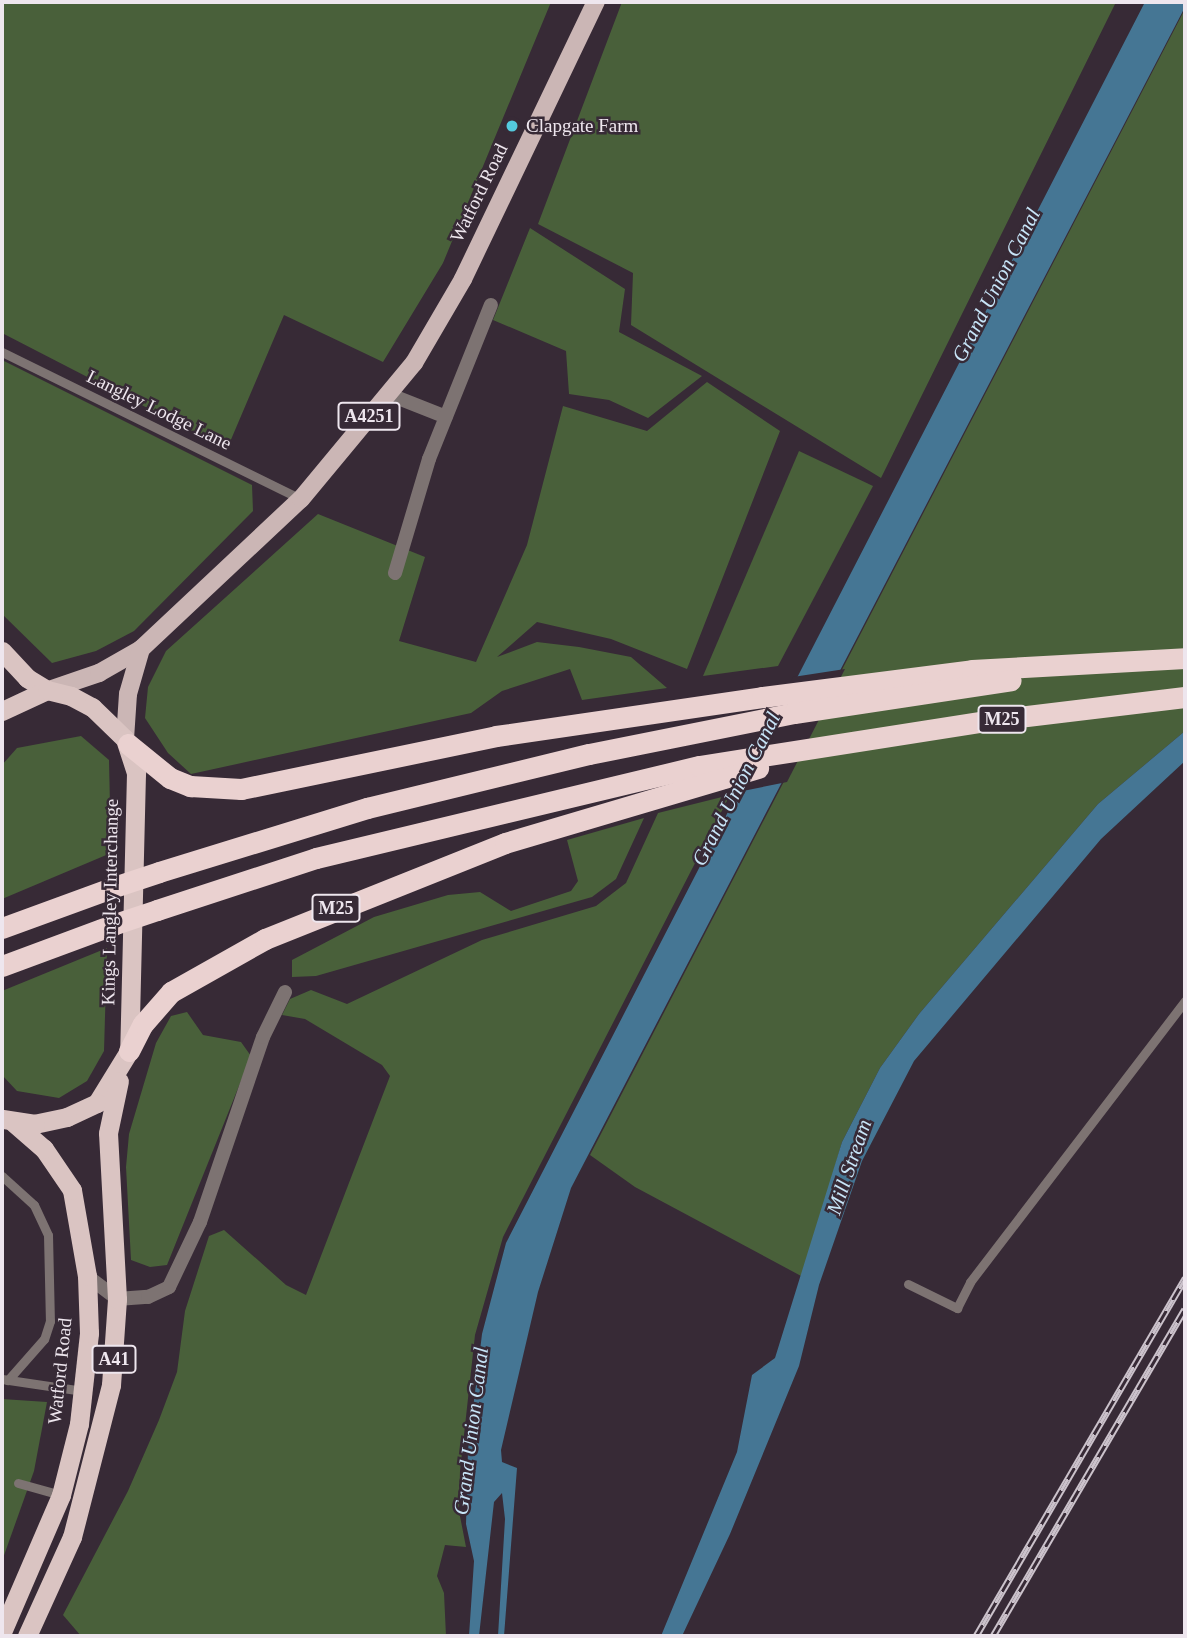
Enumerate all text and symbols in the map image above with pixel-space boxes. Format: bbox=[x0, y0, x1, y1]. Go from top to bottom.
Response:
place label: Clapgate Farm bbox=[526, 115, 638, 137]
marker: Clapgate Farm bbox=[504, 118, 520, 134]
street label: Watford Road bbox=[445, 140, 513, 246]
water label: Grand Union Canal bbox=[946, 204, 1046, 366]
street label: Langley Lodge Lane bbox=[83, 365, 235, 455]
road number: A4251 bbox=[338, 402, 400, 430]
road number: M25 bbox=[978, 704, 1026, 734]
water label: Grand Union Canal bbox=[686, 708, 786, 870]
street label: Kings Langley Interchange bbox=[97, 798, 123, 1006]
road number: M25 bbox=[312, 894, 360, 923]
water label: Mill Stream bbox=[821, 1116, 877, 1218]
street label: Watford Road bbox=[43, 1317, 77, 1425]
road number: A41 bbox=[91, 1344, 137, 1374]
water label: Grand Union Canal bbox=[448, 1346, 494, 1516]

